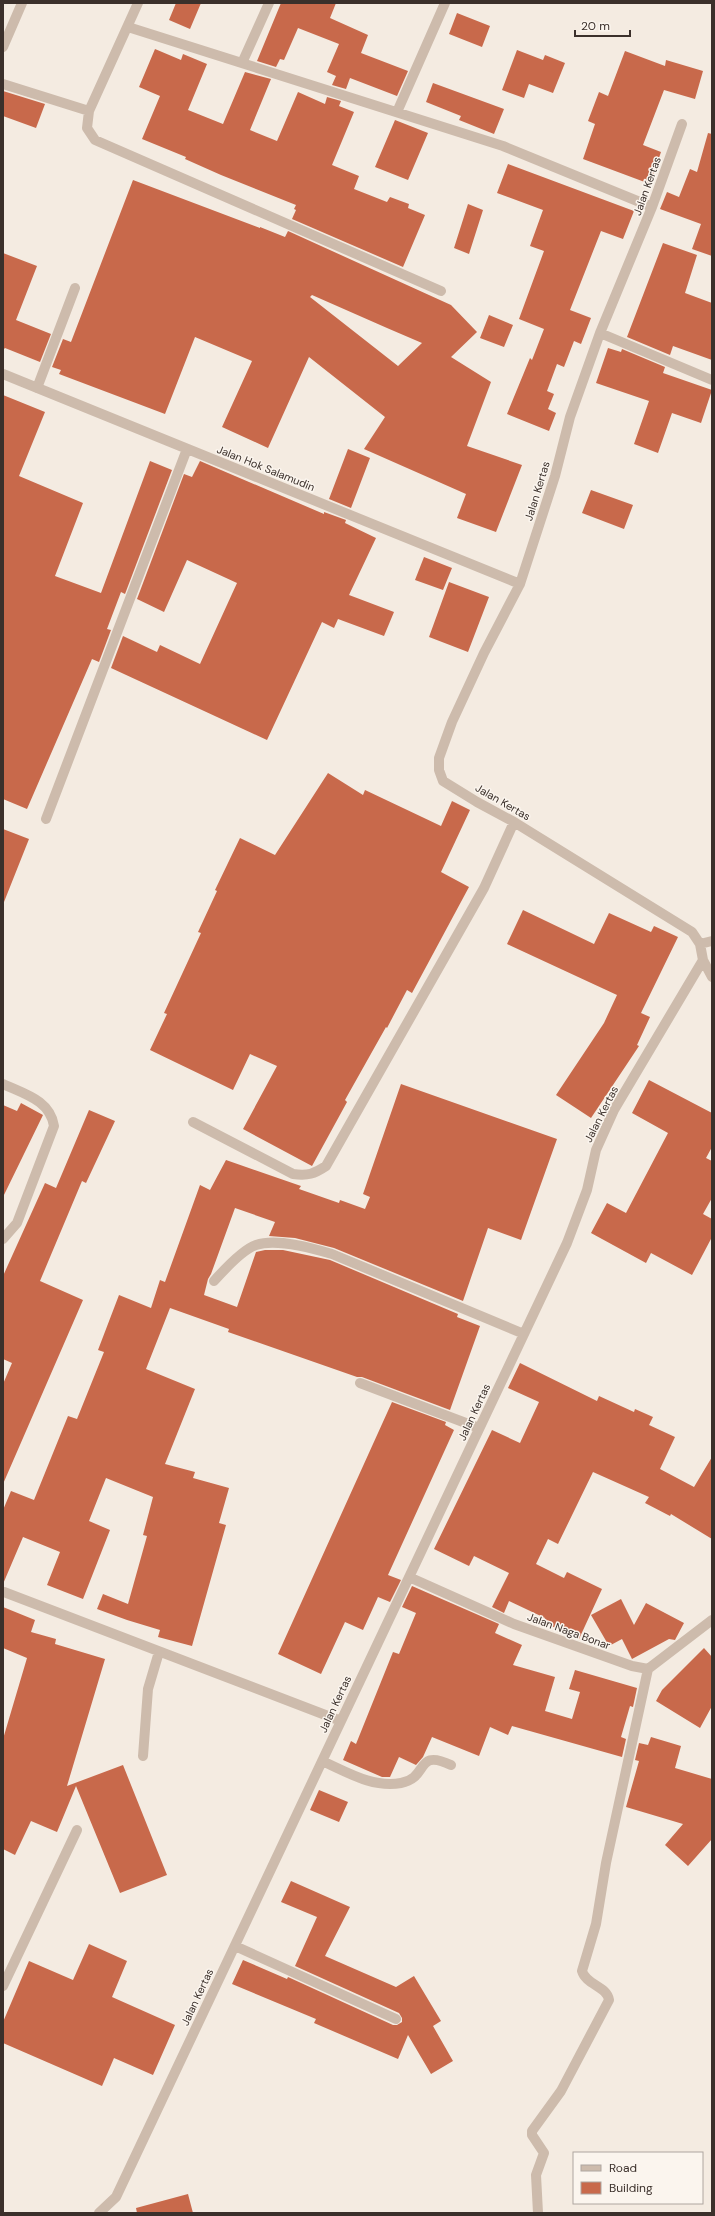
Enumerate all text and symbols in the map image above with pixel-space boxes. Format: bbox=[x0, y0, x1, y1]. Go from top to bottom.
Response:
scale bar bbox=[575, 12, 630, 38]
text: 20 m bbox=[581, 18, 610, 34]
street label: Jalan Kertas bbox=[630, 155, 664, 217]
street label: Jalan Hok Salamudin bbox=[215, 442, 317, 494]
street label: Jalan Kertas bbox=[521, 460, 553, 522]
street label: Jalan Kertas bbox=[473, 781, 533, 823]
street label: Jalan Kertas bbox=[581, 1083, 621, 1145]
street label: Jalan Kertas bbox=[455, 1381, 493, 1443]
street label: Jalan Naga Bonar bbox=[526, 1609, 612, 1653]
street label: Jalan Kertas bbox=[316, 1673, 354, 1735]
street label: Jalan Kertas bbox=[178, 1966, 216, 2028]
legend bbox=[573, 2152, 703, 2204]
text: Road bbox=[609, 2160, 637, 2176]
text: Building bbox=[609, 2180, 653, 2196]

